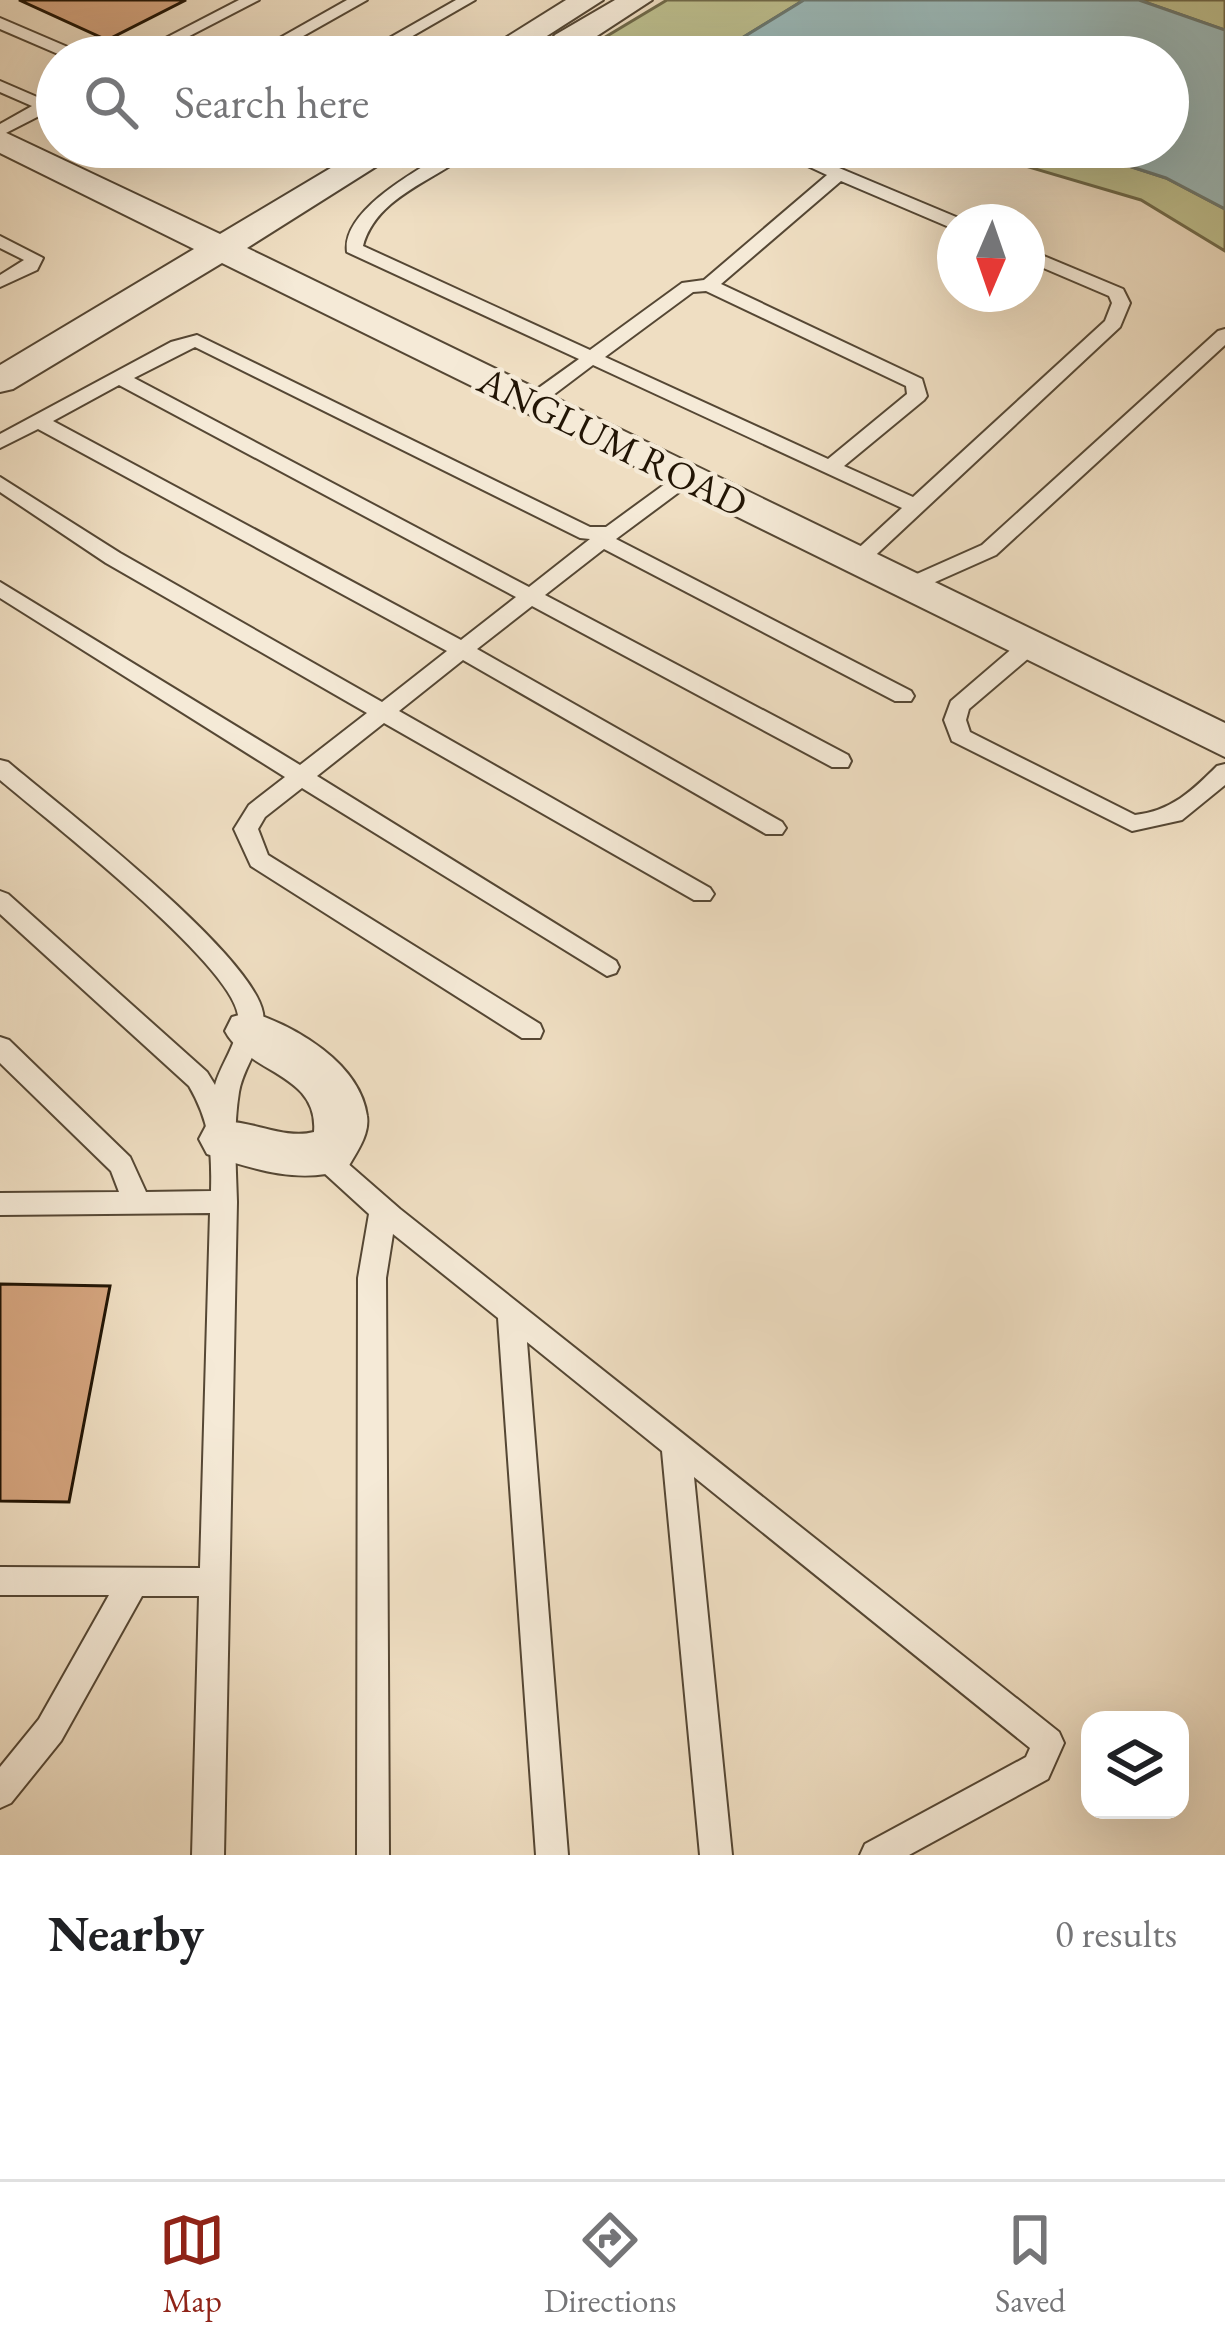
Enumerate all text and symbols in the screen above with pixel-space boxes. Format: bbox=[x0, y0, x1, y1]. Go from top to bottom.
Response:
search box bbox=[36, 36, 1189, 168]
icon: search bbox=[78, 69, 144, 135]
text: Search here bbox=[174, 73, 369, 131]
north arrow bbox=[937, 204, 1045, 312]
street label: ANGLUM ROAD bbox=[469, 354, 756, 529]
map controls bbox=[1081, 1711, 1189, 1819]
button: layers bbox=[1081, 1711, 1189, 1819]
text: Nearby bbox=[48, 1900, 204, 1966]
text: 0 results bbox=[1055, 1908, 1177, 1959]
tab: Map bbox=[159, 2207, 225, 2322]
tab: Directions bbox=[544, 2207, 677, 2322]
tab: Saved bbox=[995, 2207, 1066, 2322]

